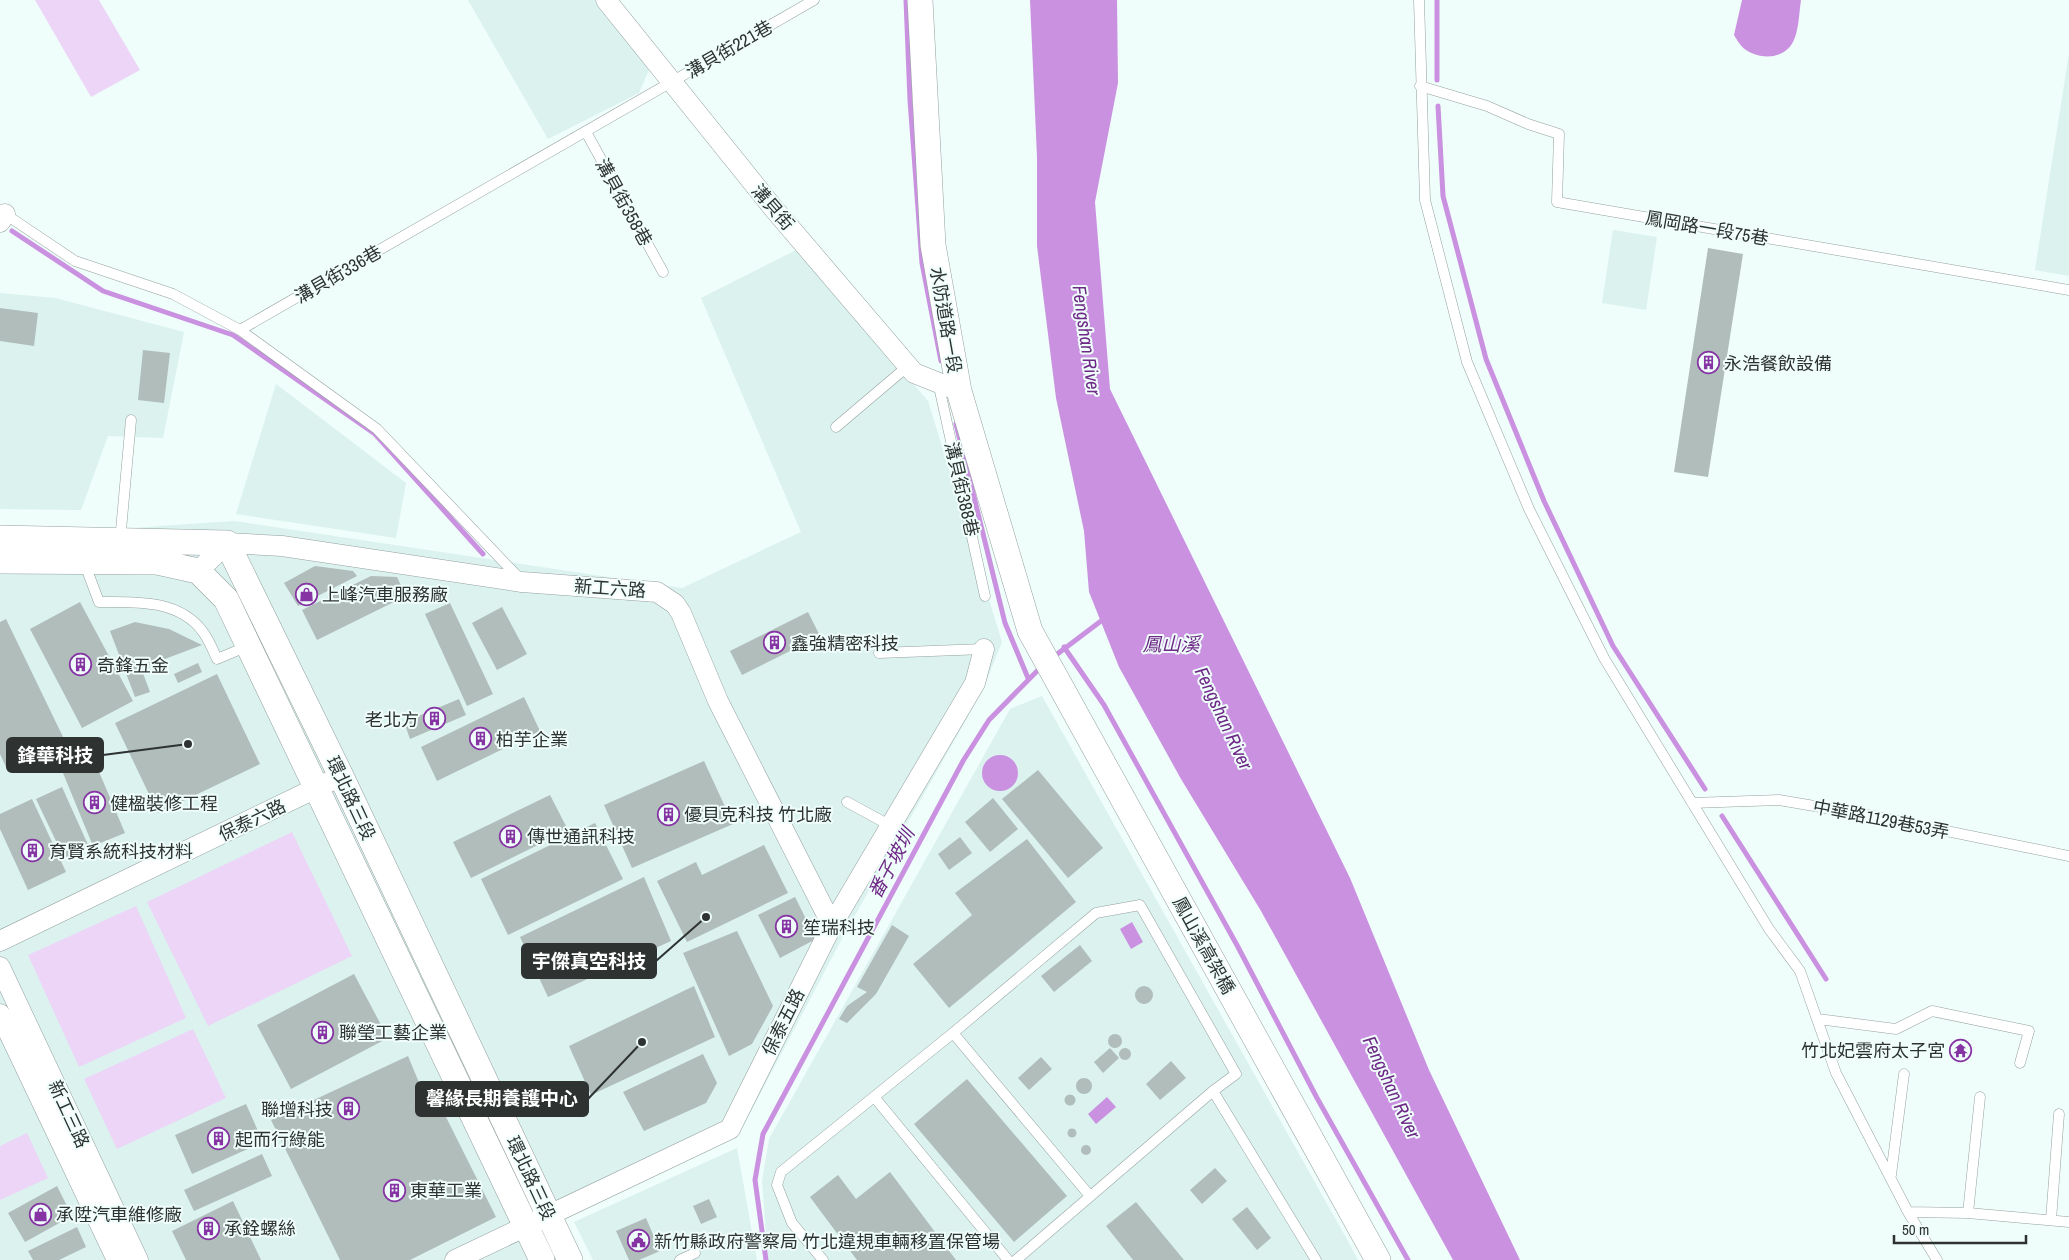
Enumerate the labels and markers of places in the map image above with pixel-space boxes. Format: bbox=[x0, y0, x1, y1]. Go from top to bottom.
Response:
building icon: 永浩餐飲設備 bbox=[1696, 351, 1720, 375]
place label: 永浩餐飲設備 bbox=[1724, 351, 1832, 376]
shop icon: 上峰汽車服務廠 bbox=[294, 582, 318, 606]
place label: 上峰汽車服務廠 bbox=[322, 582, 448, 607]
building icon: 鑫強精密科技 bbox=[763, 631, 787, 655]
place label: 鑫強精密科技 bbox=[791, 631, 899, 656]
building icon: 奇鋒五金 bbox=[69, 653, 93, 677]
place label: 奇鋒五金 bbox=[97, 653, 169, 678]
place label: 老北方 bbox=[365, 707, 419, 732]
building icon: 老北方 bbox=[423, 707, 447, 731]
building icon: 柏芋企業 bbox=[468, 727, 492, 751]
place label: 柏芋企業 bbox=[496, 727, 568, 752]
callout: 鋒華科技 bbox=[7, 738, 103, 772]
building icon: 健楹裝修工程 bbox=[82, 791, 106, 815]
place label: 健楹裝修工程 bbox=[110, 791, 218, 816]
building icon: 優貝克科技 竹北廠 bbox=[656, 802, 680, 826]
place label: 優貝克科技 竹北廠 bbox=[684, 802, 832, 827]
building icon: 傳世通訊科技 bbox=[499, 824, 523, 848]
place label: 傳世通訊科技 bbox=[527, 824, 635, 849]
building icon: 育賢系統科技材料 bbox=[21, 839, 45, 863]
place label: 育賢系統科技材料 bbox=[49, 839, 193, 864]
building icon: 笙瑞科技 bbox=[775, 915, 799, 939]
place label: 笙瑞科技 bbox=[803, 915, 875, 940]
callout: 宇傑真空科技 bbox=[522, 944, 656, 978]
building icon: 聯瑩工藝企業 bbox=[311, 1020, 335, 1044]
place label: 聯瑩工藝企業 bbox=[339, 1020, 447, 1045]
place label: 竹北妃雲府太子宮 bbox=[1801, 1038, 1945, 1063]
temple icon: 竹北妃雲府太子宮 bbox=[1949, 1038, 1973, 1062]
callout: 馨緣長期養護中心 bbox=[416, 1082, 588, 1116]
place label: 聯增科技 bbox=[261, 1097, 333, 1122]
building icon: 聯增科技 bbox=[337, 1097, 361, 1121]
building icon: 起而行綠能 bbox=[207, 1127, 231, 1151]
place label: 起而行綠能 bbox=[235, 1127, 325, 1152]
building icon: 東華工業 bbox=[382, 1178, 406, 1202]
place label: 東華工業 bbox=[410, 1178, 482, 1203]
shop icon: 承陞汽車維修廠 bbox=[28, 1202, 52, 1226]
place label: 承陞汽車維修廠 bbox=[56, 1202, 182, 1227]
building icon: 承銓螺絲 bbox=[196, 1216, 220, 1240]
place label: 承銓螺絲 bbox=[224, 1216, 296, 1241]
public building icon: 新竹縣政府警察局 竹北違規車輛移置保管場 bbox=[626, 1229, 650, 1253]
place label: 新竹縣政府警察局 竹北違規車輛移置保管場 bbox=[654, 1229, 1000, 1254]

